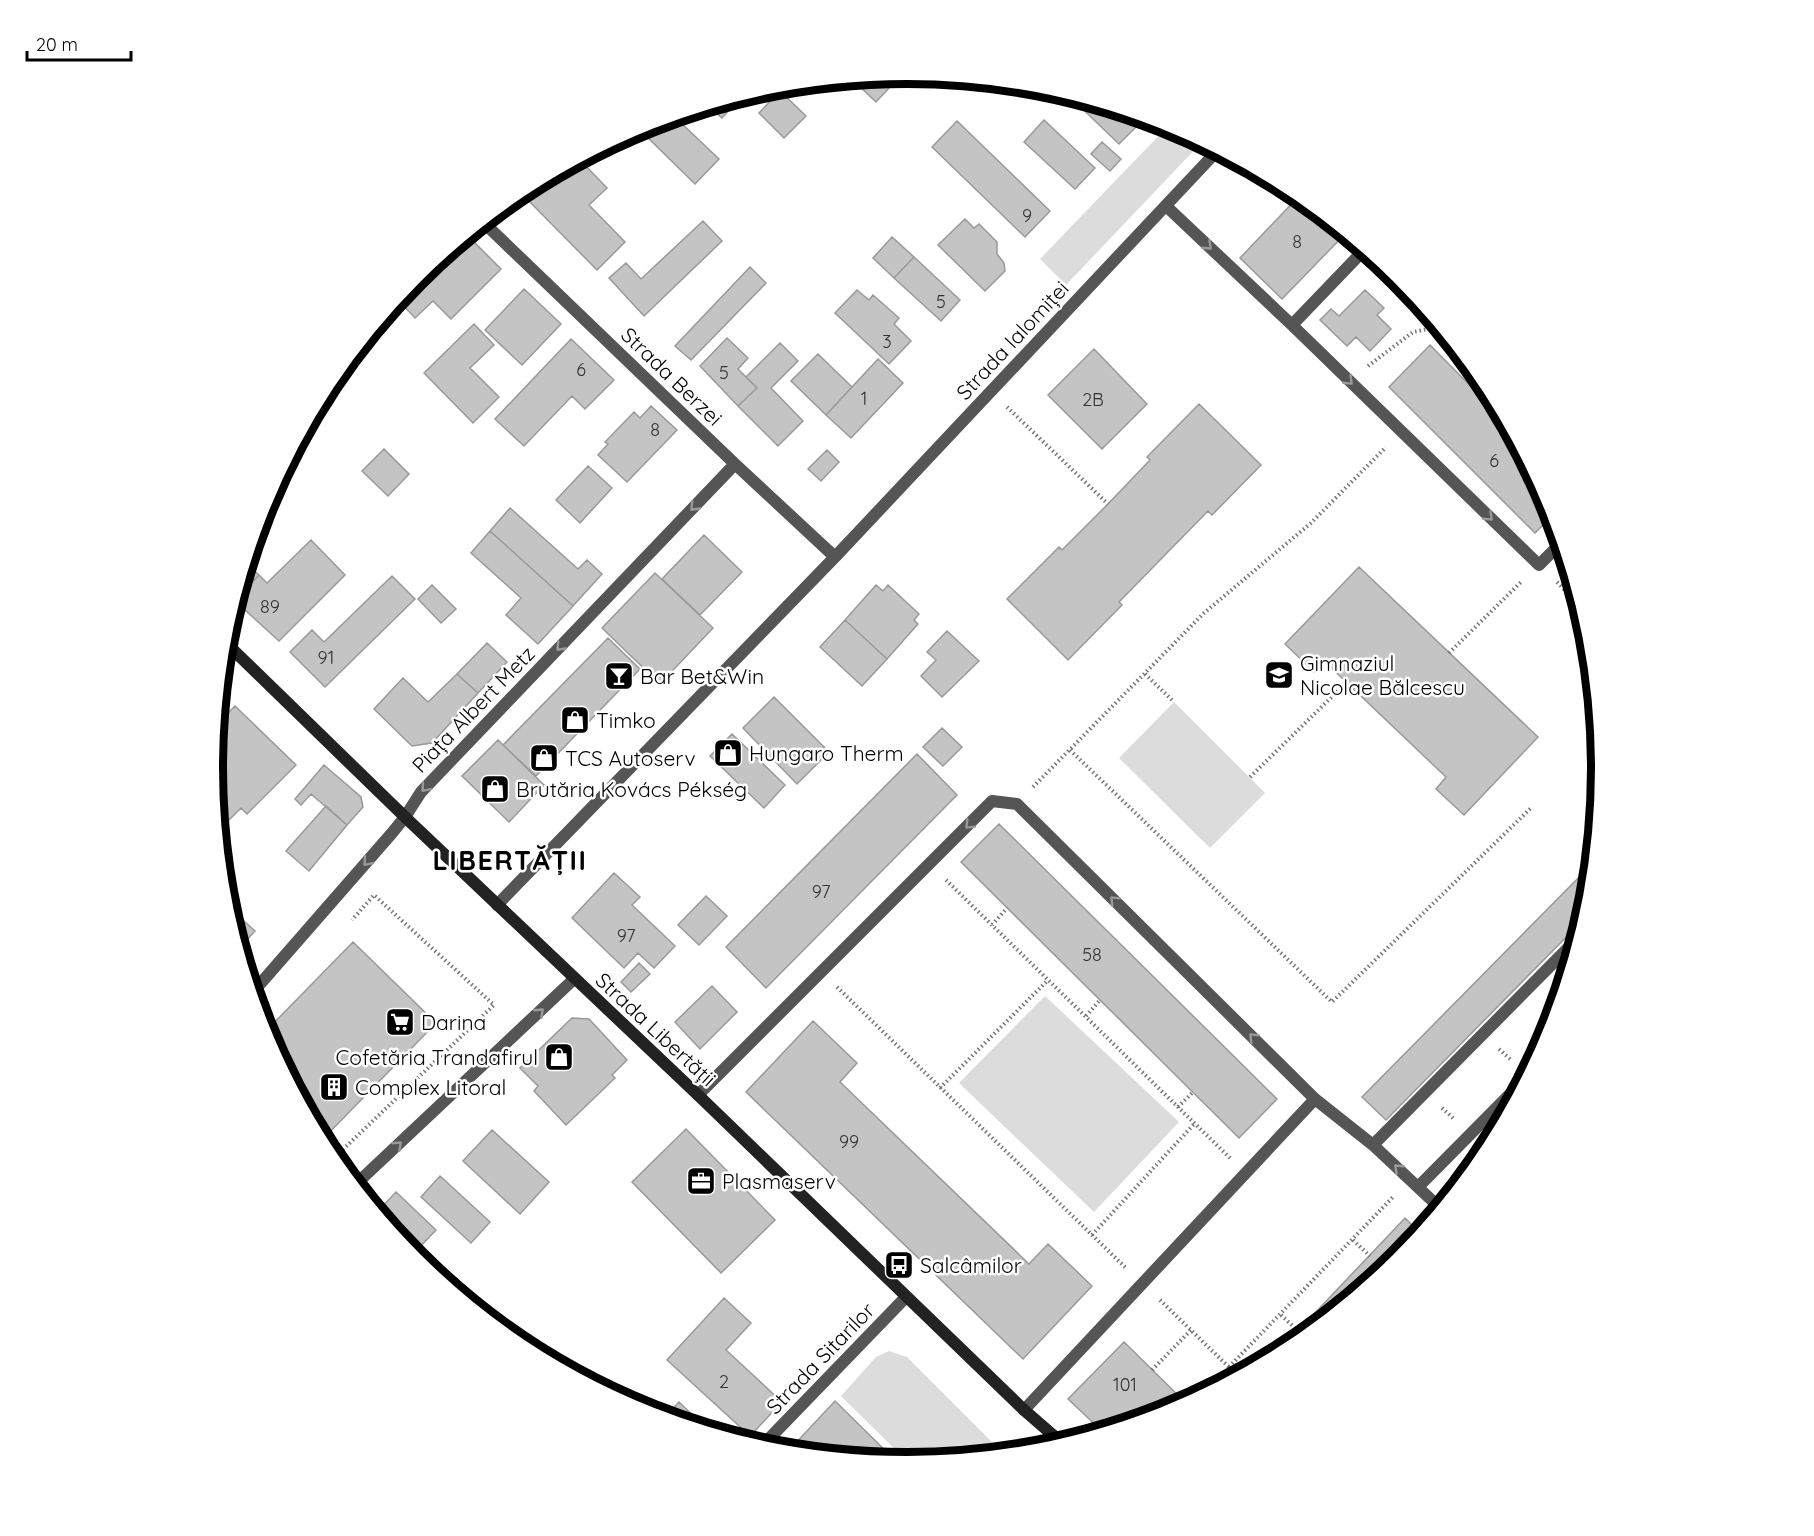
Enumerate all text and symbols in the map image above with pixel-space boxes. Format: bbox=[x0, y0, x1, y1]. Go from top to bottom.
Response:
scale bar bbox=[27, 24, 130, 62]
text: 20 m bbox=[36, 33, 78, 56]
house number: 9 bbox=[1022, 204, 1032, 227]
house number: 8 bbox=[1292, 230, 1302, 253]
one-way arrow bbox=[1202, 239, 1212, 250]
street label: Strada Ialomiței bbox=[950, 275, 1074, 405]
house number: 5 bbox=[936, 290, 946, 313]
street label: Strada Berzei bbox=[616, 321, 728, 431]
house number: 3 bbox=[882, 330, 892, 353]
house number: 6 bbox=[576, 358, 586, 381]
house number: 5 bbox=[719, 361, 729, 384]
one-way arrow bbox=[1342, 374, 1353, 385]
house number: 1 bbox=[861, 387, 867, 410]
house number: 2B bbox=[1082, 388, 1104, 411]
house number: 8 bbox=[650, 418, 660, 441]
house number: 6 bbox=[1489, 449, 1499, 472]
one-way arrow bbox=[691, 499, 702, 510]
one-way arrow bbox=[1482, 509, 1493, 520]
house number: 89 bbox=[260, 595, 280, 618]
street label: Piața Albert Metz bbox=[406, 640, 540, 778]
one-way arrow bbox=[556, 640, 567, 651]
house number: 91 bbox=[318, 646, 334, 669]
place label: Gimnaziul Nicolae Bălcescu bbox=[1300, 650, 1465, 700]
school or university icon: Gimnaziul Nicolae Bălcescu bbox=[1263, 659, 1295, 691]
bar icon: Bar Bet&Win bbox=[603, 660, 635, 692]
place label: Bar Bet&Win bbox=[640, 663, 764, 689]
shop icon: Timko bbox=[559, 704, 591, 736]
place label: Timko bbox=[596, 707, 656, 733]
shop icon: Hungaro Therm bbox=[712, 737, 744, 769]
place label: Hungaro Therm bbox=[749, 740, 904, 766]
shop icon: TCS Autoserv bbox=[528, 742, 560, 774]
place label: TCS Autoserv bbox=[565, 745, 696, 771]
shop icon: Brutăria Kovács Pékség bbox=[479, 773, 511, 805]
place label: Brutăria Kovács Pékség bbox=[516, 776, 747, 802]
one-way arrow bbox=[421, 782, 432, 792]
one-way arrow bbox=[965, 817, 976, 828]
district label: LIBERTĂȚII bbox=[433, 843, 587, 877]
one-way arrow bbox=[364, 855, 375, 866]
house number: 97 bbox=[812, 880, 830, 903]
one-way arrow bbox=[1111, 897, 1122, 908]
house number: 97 bbox=[617, 924, 635, 947]
house number: 58 bbox=[1082, 943, 1102, 966]
street label: Strada Libertății bbox=[590, 967, 722, 1091]
supermarket icon: Darina bbox=[384, 1006, 416, 1038]
one-way arrow bbox=[534, 1008, 544, 1019]
place label: Darina bbox=[421, 1009, 486, 1035]
one-way arrow bbox=[1249, 1034, 1260, 1045]
shop icon: Cofetăria Trandafirul bbox=[543, 1041, 575, 1073]
place label: Cofetăria Trandafirul bbox=[336, 1044, 538, 1070]
building icon: Complex Litoral bbox=[318, 1071, 350, 1103]
place label: Complex Litoral bbox=[355, 1074, 506, 1100]
house number: 99 bbox=[839, 1130, 859, 1153]
one-way arrow bbox=[391, 1141, 401, 1152]
one-way arrow bbox=[1394, 1164, 1404, 1175]
office icon: Plasmaserv bbox=[685, 1165, 717, 1197]
place label: Plasmaserv bbox=[722, 1168, 836, 1194]
bus stop icon: Salcâmilor bbox=[883, 1249, 915, 1281]
place label: Salcâmilor bbox=[920, 1252, 1022, 1278]
street label: Strada Sitarilor bbox=[760, 1297, 880, 1419]
house number: 2 bbox=[719, 1370, 729, 1393]
house number: 101 bbox=[1113, 1373, 1137, 1396]

